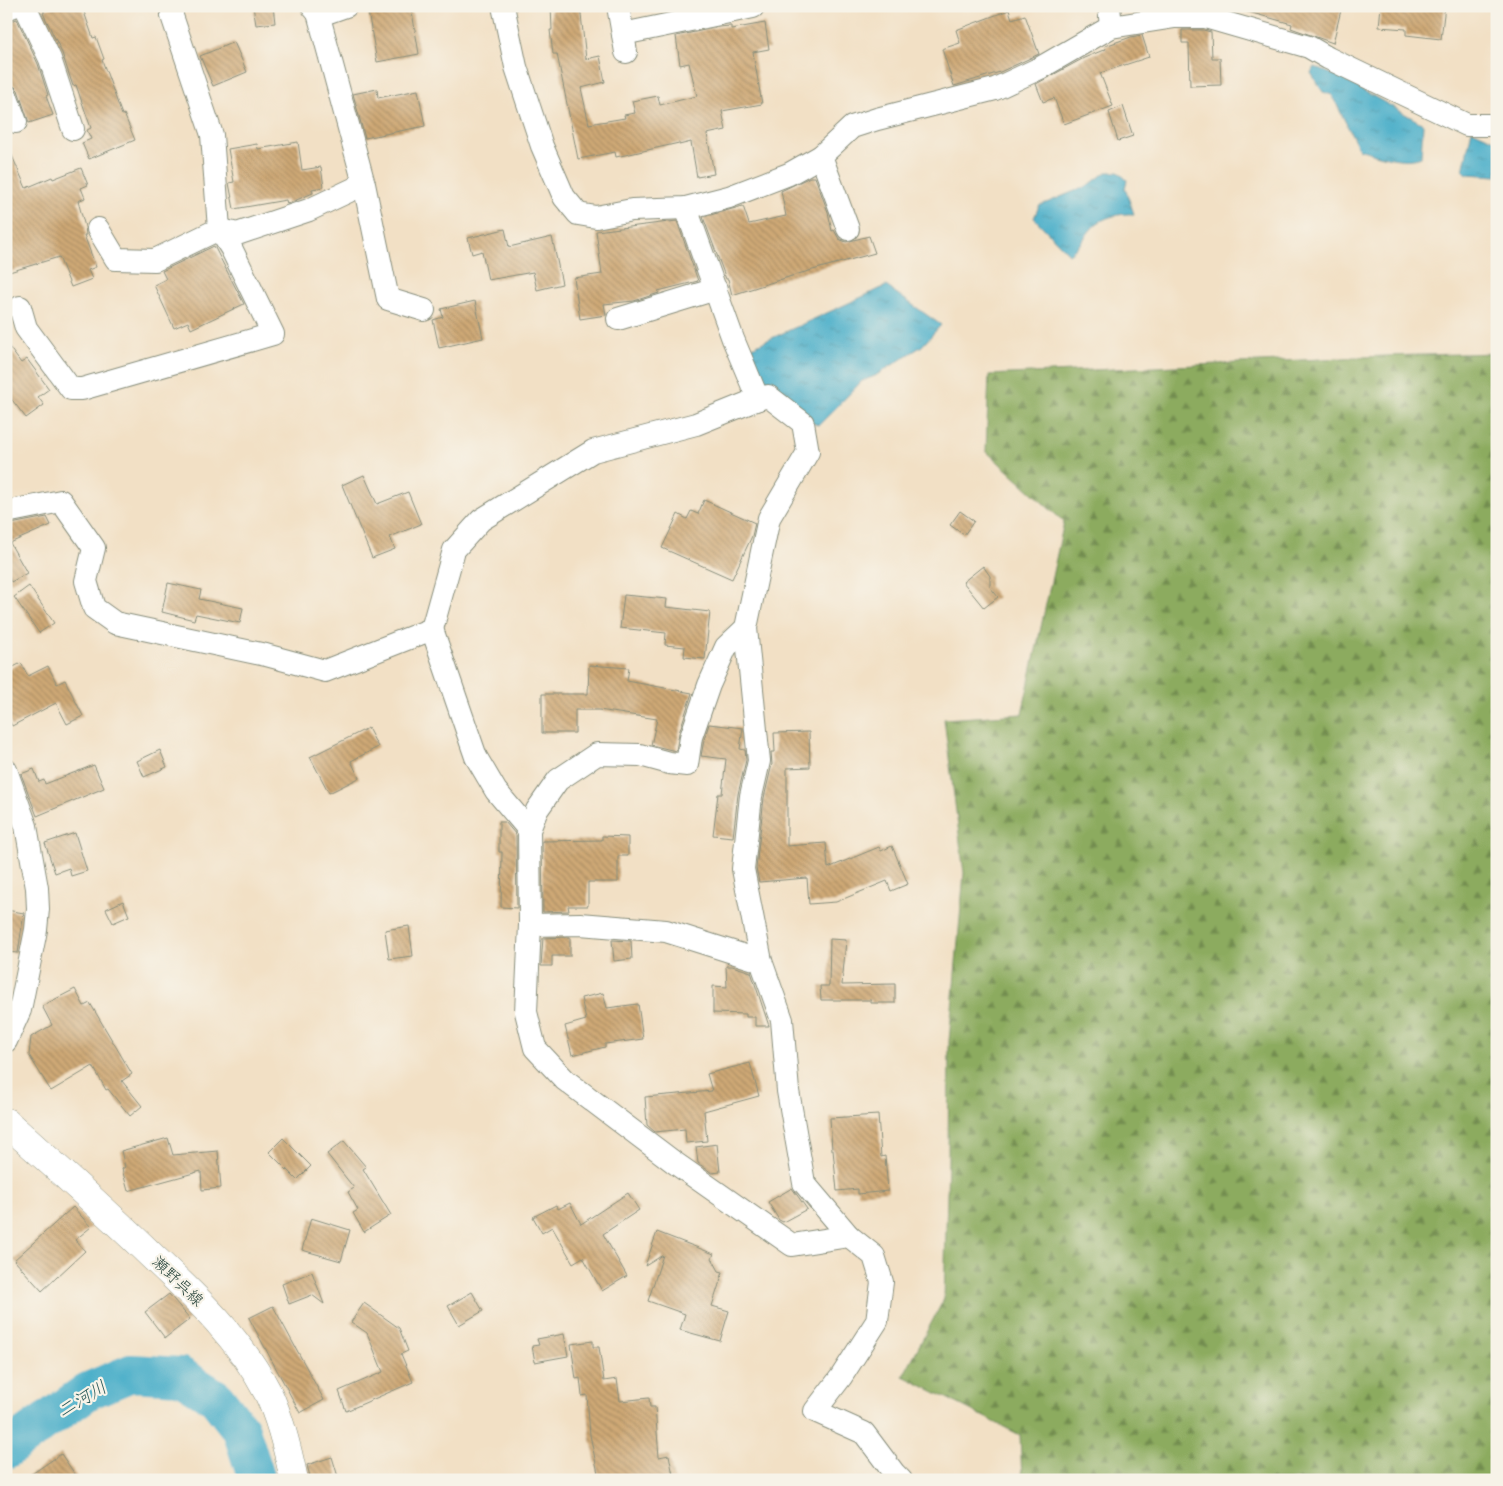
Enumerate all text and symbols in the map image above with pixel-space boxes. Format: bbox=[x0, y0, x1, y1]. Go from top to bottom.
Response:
street label: 瀬野呉線 bbox=[148, 1252, 208, 1310]
water label: 二河川 bbox=[53, 1376, 111, 1422]

